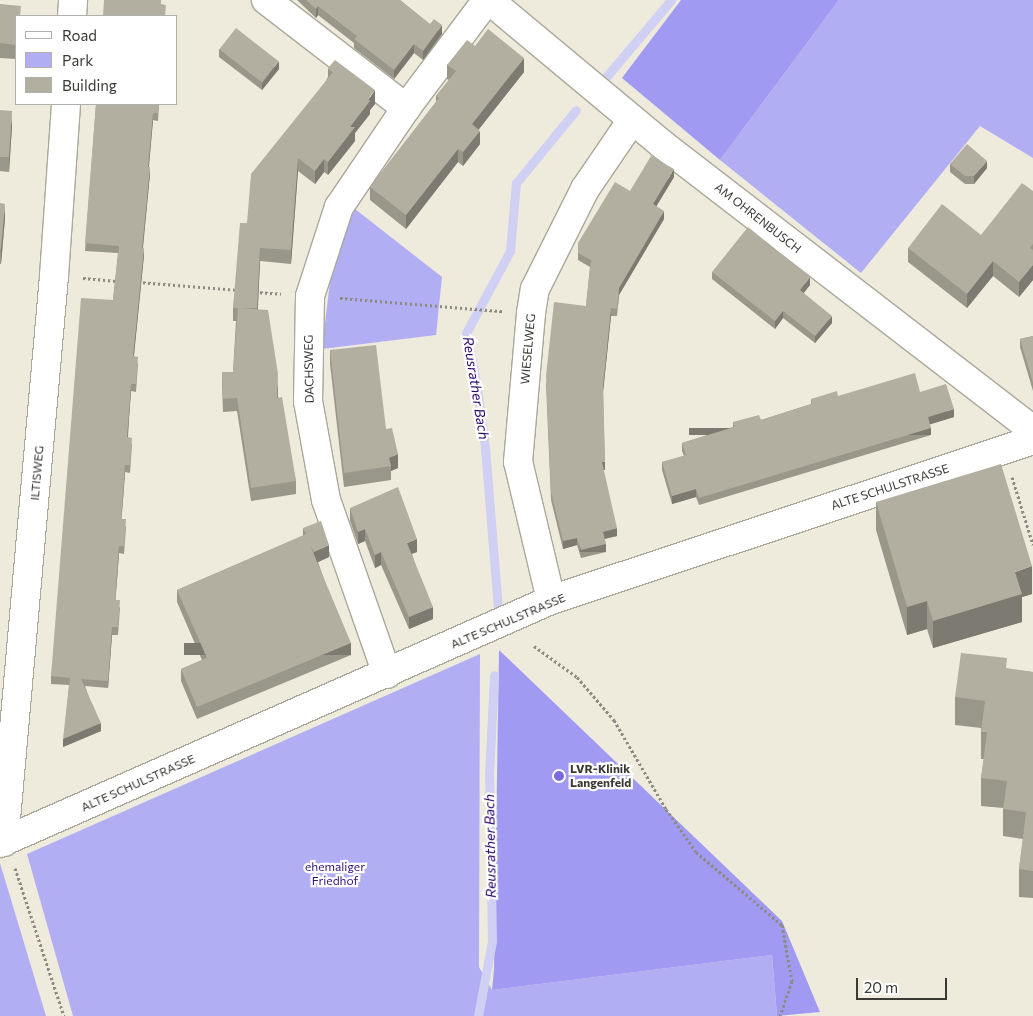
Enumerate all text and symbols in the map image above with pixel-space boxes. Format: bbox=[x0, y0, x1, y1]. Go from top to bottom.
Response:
legend bbox=[15, 15, 178, 105]
text: Road bbox=[62, 26, 97, 44]
text: Park bbox=[62, 51, 93, 69]
text: Building bbox=[62, 76, 117, 94]
street label: AM OHRENBUSCH bbox=[712, 180, 804, 256]
street label: WIESELWEG bbox=[518, 313, 538, 385]
street label: DACHSWEG bbox=[301, 335, 317, 403]
water label: Reusrather Bach bbox=[460, 335, 492, 441]
street label: ILTISWEG bbox=[27, 445, 47, 501]
street label: ALTE SCHULSTRASSE bbox=[829, 461, 951, 513]
street label: ALTE SCHULSTRASSE bbox=[449, 590, 567, 652]
street label: ALTE SCHULSTRASSE bbox=[79, 751, 197, 815]
place label: LVR-Klinik Langenfeld bbox=[570, 762, 631, 790]
marker: LVR-Klinik Langenfeld bbox=[552, 769, 566, 783]
water label: Reusrather Bach bbox=[481, 794, 499, 898]
park label: ehemaliger Friedhof bbox=[305, 860, 365, 888]
scale bar bbox=[858, 968, 949, 1000]
text: 20 m bbox=[864, 978, 898, 996]

